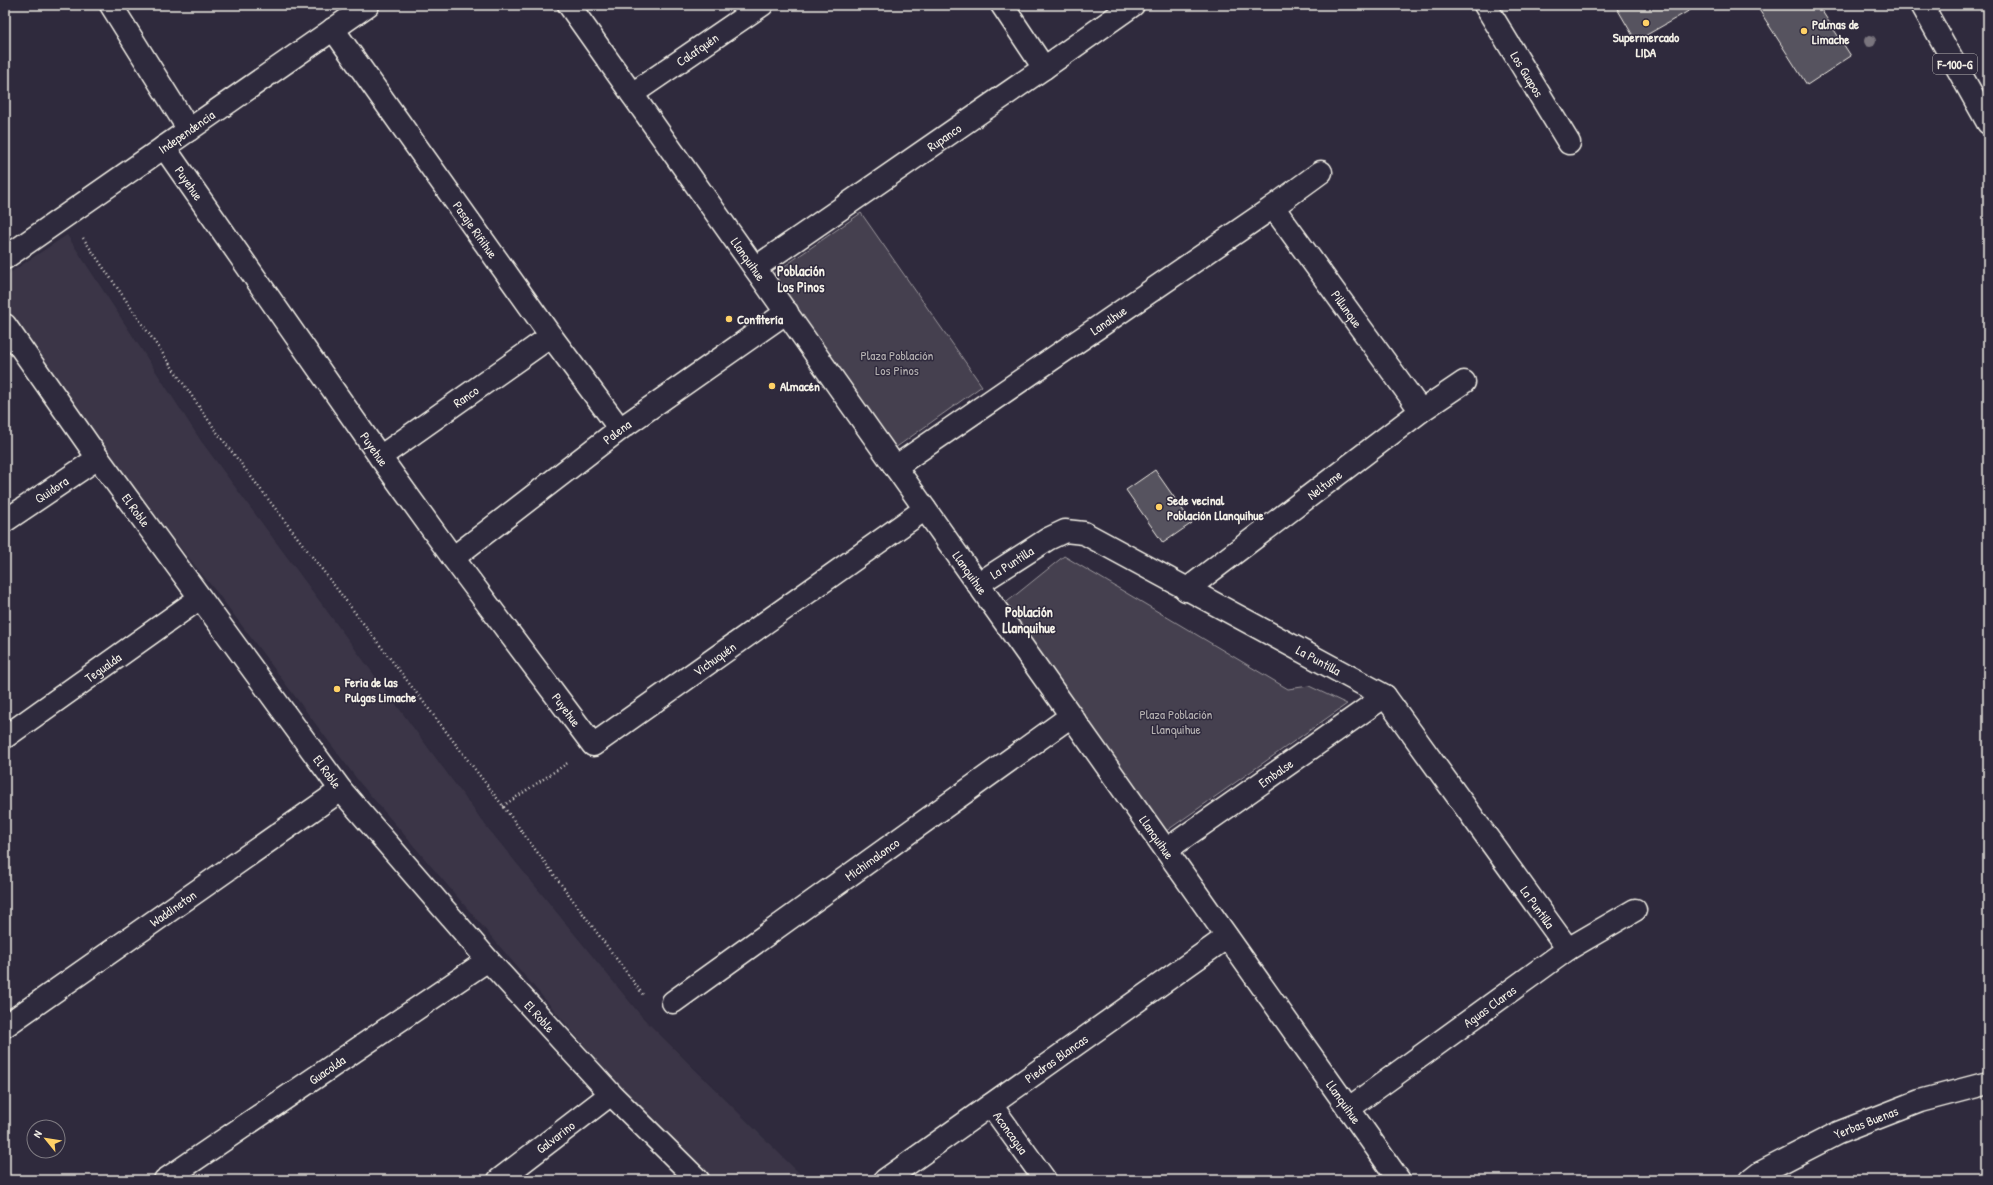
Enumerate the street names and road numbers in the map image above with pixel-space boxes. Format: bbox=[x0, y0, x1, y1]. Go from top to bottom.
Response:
street label: Calafquén bbox=[672, 28, 722, 70]
street label: Los Guapos bbox=[1506, 48, 1548, 100]
road number: F-100-G bbox=[1933, 54, 1977, 74]
street label: Independencia bbox=[154, 106, 218, 158]
street label: Rupanco bbox=[923, 119, 965, 155]
street label: Puyehue bbox=[171, 162, 207, 204]
street label: Pasaje Riñihue bbox=[449, 197, 502, 262]
street label: Llanquihue bbox=[727, 234, 770, 284]
street label: Pillunque bbox=[1327, 287, 1367, 331]
street label: Lanalhue bbox=[1087, 301, 1130, 339]
street label: Ranco bbox=[449, 381, 482, 412]
street label: Palena bbox=[599, 415, 635, 448]
street label: Puyehue bbox=[356, 428, 393, 470]
street label: Neltume bbox=[1303, 466, 1346, 504]
street label: Quidora bbox=[31, 472, 72, 507]
street label: El Roble bbox=[118, 490, 155, 531]
street label: La Puntilla bbox=[986, 542, 1037, 583]
street label: Llanquihue bbox=[948, 547, 992, 598]
street label: Vichuquén bbox=[690, 637, 739, 680]
street label: La Puntilla bbox=[1293, 641, 1344, 680]
street label: Tegualda bbox=[81, 648, 125, 687]
street label: Puyehue bbox=[548, 689, 585, 730]
street label: El Roble bbox=[309, 751, 346, 792]
street label: Embalse bbox=[1255, 754, 1297, 791]
street label: Llanquihue bbox=[1135, 812, 1178, 863]
street label: Michimalonco bbox=[841, 833, 903, 885]
street label: La Puntilla bbox=[1516, 882, 1559, 932]
street label: Waddineton bbox=[146, 886, 200, 931]
street label: Aguas Claras bbox=[1459, 981, 1520, 1031]
street label: El Roble bbox=[520, 997, 559, 1036]
street label: Piedras Blancas bbox=[1021, 1030, 1091, 1087]
street label: Guacolda bbox=[305, 1051, 349, 1089]
street label: Llanquihue bbox=[1322, 1077, 1365, 1127]
street label: Yerbas Buenas bbox=[1831, 1101, 1901, 1143]
street label: Aconcagua bbox=[989, 1108, 1032, 1158]
street label: Galvarino bbox=[532, 1116, 578, 1157]

